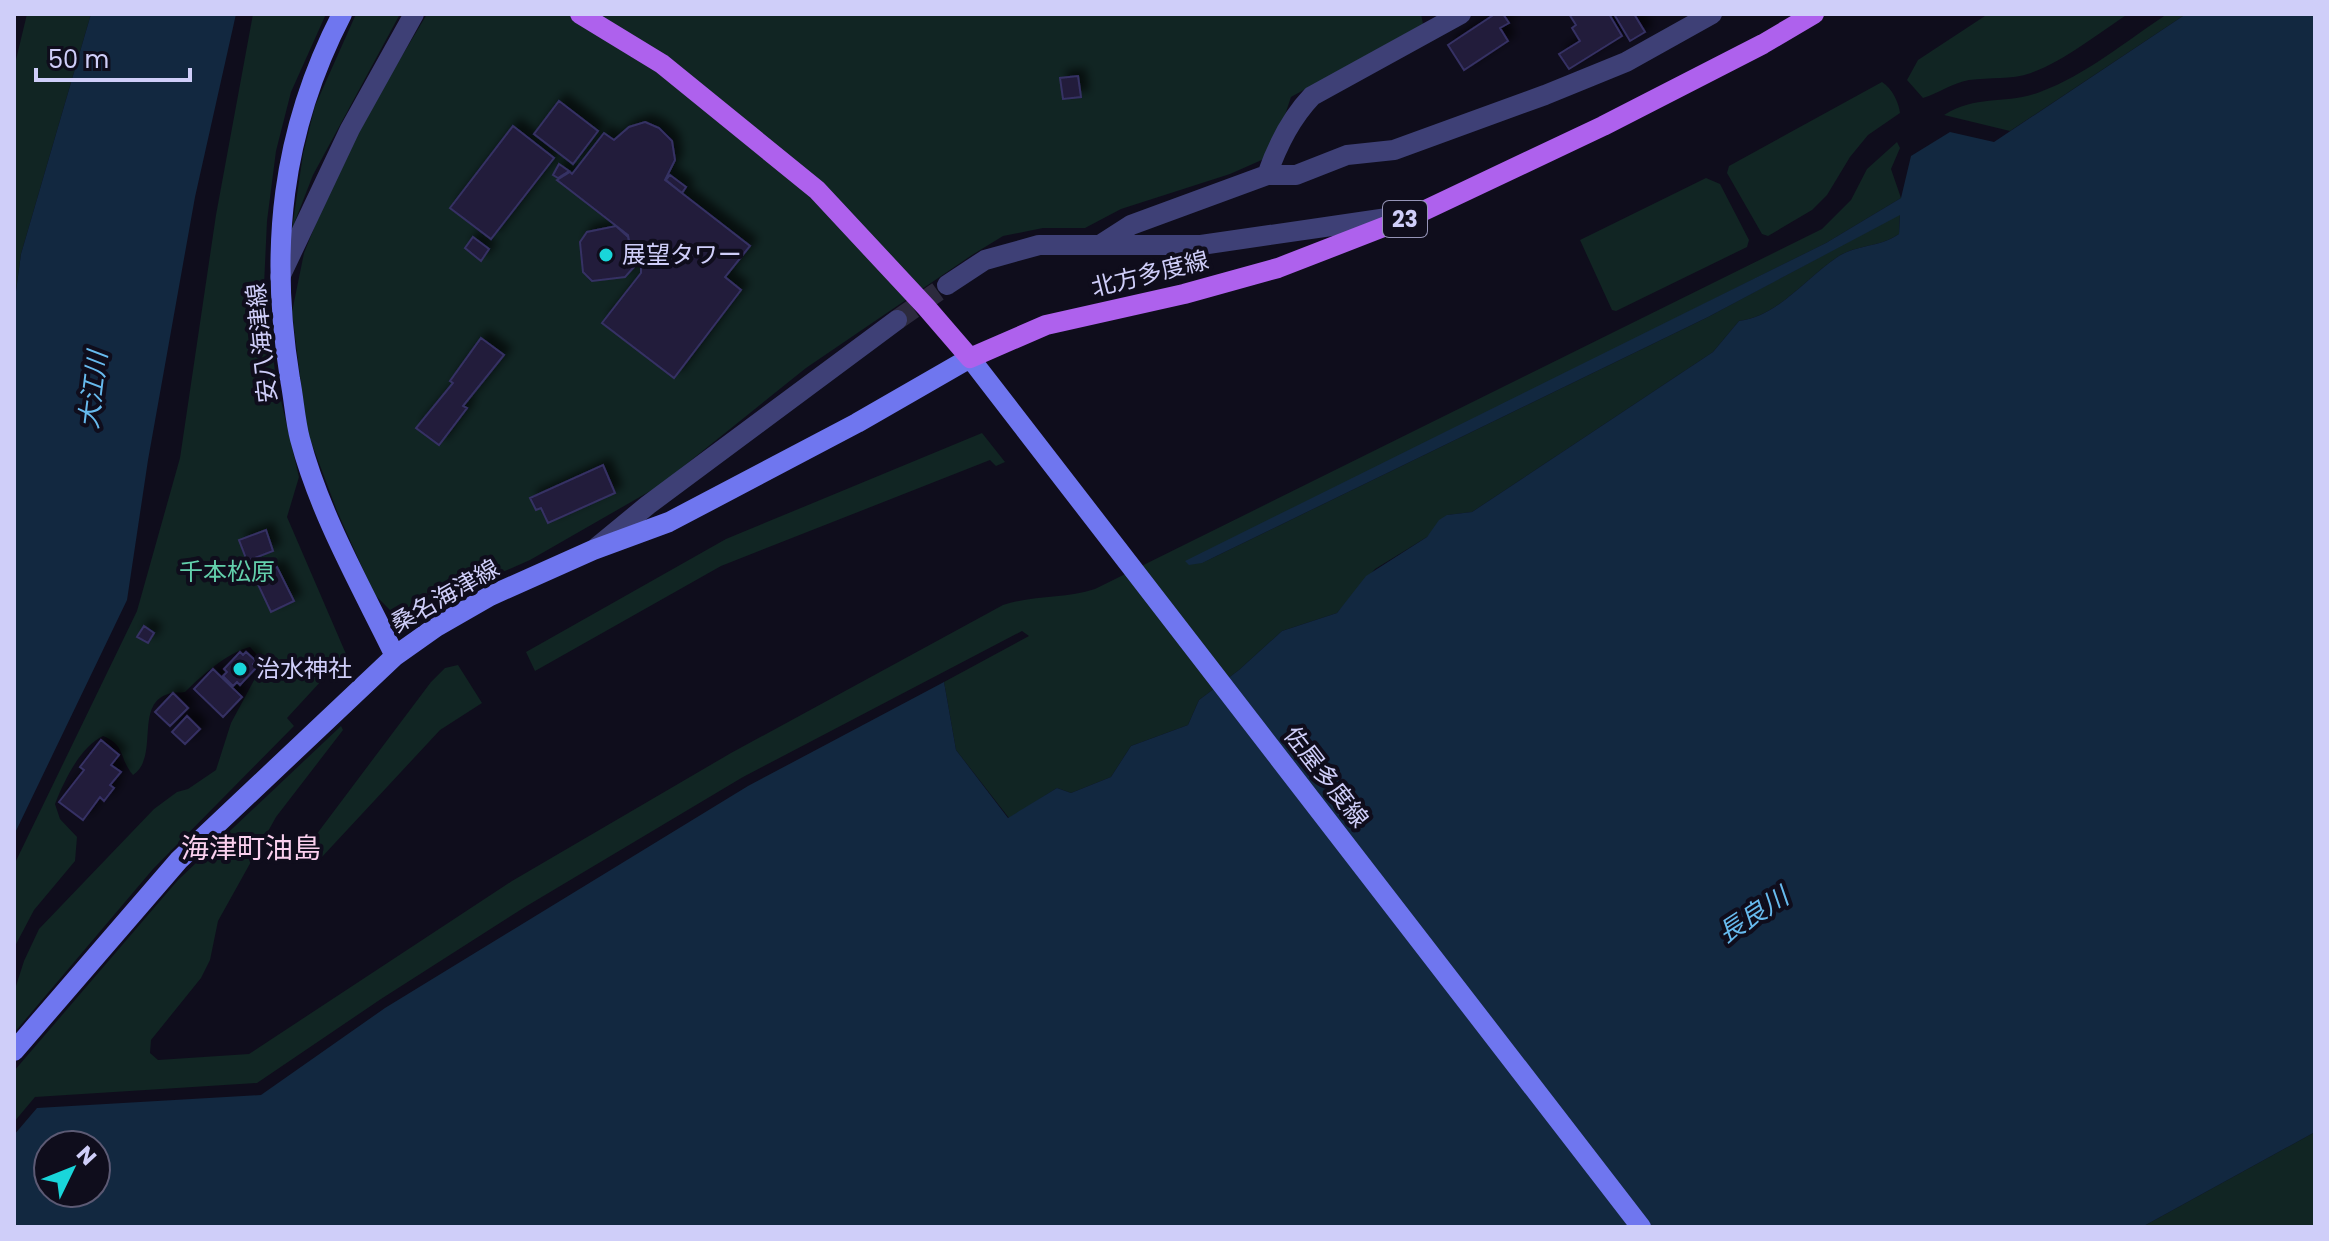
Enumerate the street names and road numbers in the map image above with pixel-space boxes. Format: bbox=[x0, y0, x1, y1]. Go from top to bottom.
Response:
road number: 23 bbox=[1383, 201, 1427, 237]
street label: 北方多度線 bbox=[1088, 243, 1212, 304]
street label: 安八海津線 bbox=[239, 282, 284, 404]
street label: 桑名海津線 bbox=[385, 551, 505, 640]
street label: 佐屋多度線 bbox=[1276, 719, 1376, 834]

